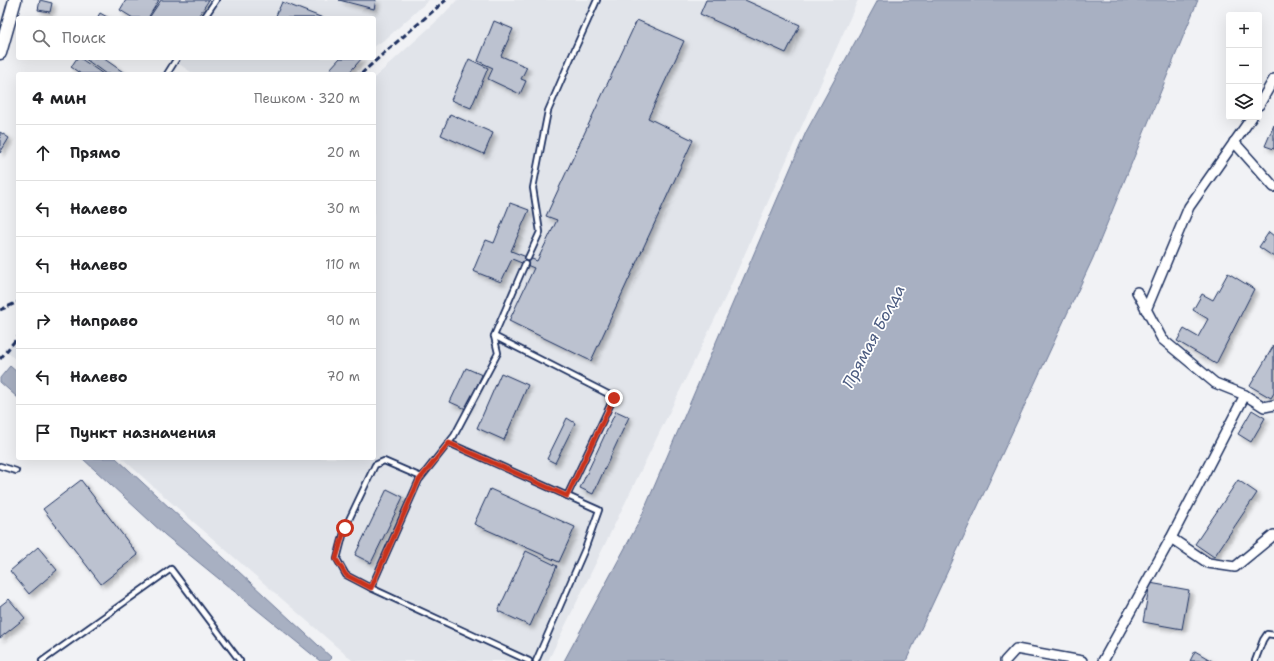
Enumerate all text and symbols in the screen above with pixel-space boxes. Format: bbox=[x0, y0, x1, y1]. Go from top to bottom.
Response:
map controls bbox=[1226, 12, 1262, 120]
button: + bbox=[1226, 12, 1262, 48]
search box bbox=[16, 16, 376, 60]
icon: search bbox=[30, 27, 52, 49]
text: Поиск bbox=[62, 28, 106, 48]
button: − bbox=[1226, 48, 1262, 84]
button: layers bbox=[1226, 84, 1262, 120]
text: 4 мин bbox=[32, 87, 87, 109]
text: Пешком · 320 m bbox=[254, 90, 360, 107]
icon: ahead bbox=[32, 142, 54, 164]
text: Прямо bbox=[70, 143, 120, 163]
text: 20 m bbox=[327, 144, 360, 161]
icon: left bbox=[32, 198, 54, 220]
text: Налево bbox=[70, 199, 128, 219]
text: 30 m bbox=[326, 200, 360, 217]
icon: left bbox=[32, 254, 54, 276]
text: Налево bbox=[70, 255, 128, 275]
text: 110 m bbox=[325, 256, 360, 273]
water label: Прямая Болда bbox=[837, 281, 910, 392]
icon: right bbox=[32, 310, 54, 332]
text: Направо bbox=[70, 311, 138, 331]
text: 90 m bbox=[326, 312, 360, 329]
icon: left bbox=[32, 366, 54, 388]
text: Налево bbox=[70, 367, 128, 387]
text: 70 m bbox=[326, 368, 360, 385]
route end bbox=[605, 389, 623, 407]
icon: arrive bbox=[32, 422, 54, 444]
text: Пункт назначения bbox=[70, 423, 216, 443]
route start bbox=[336, 519, 354, 537]

